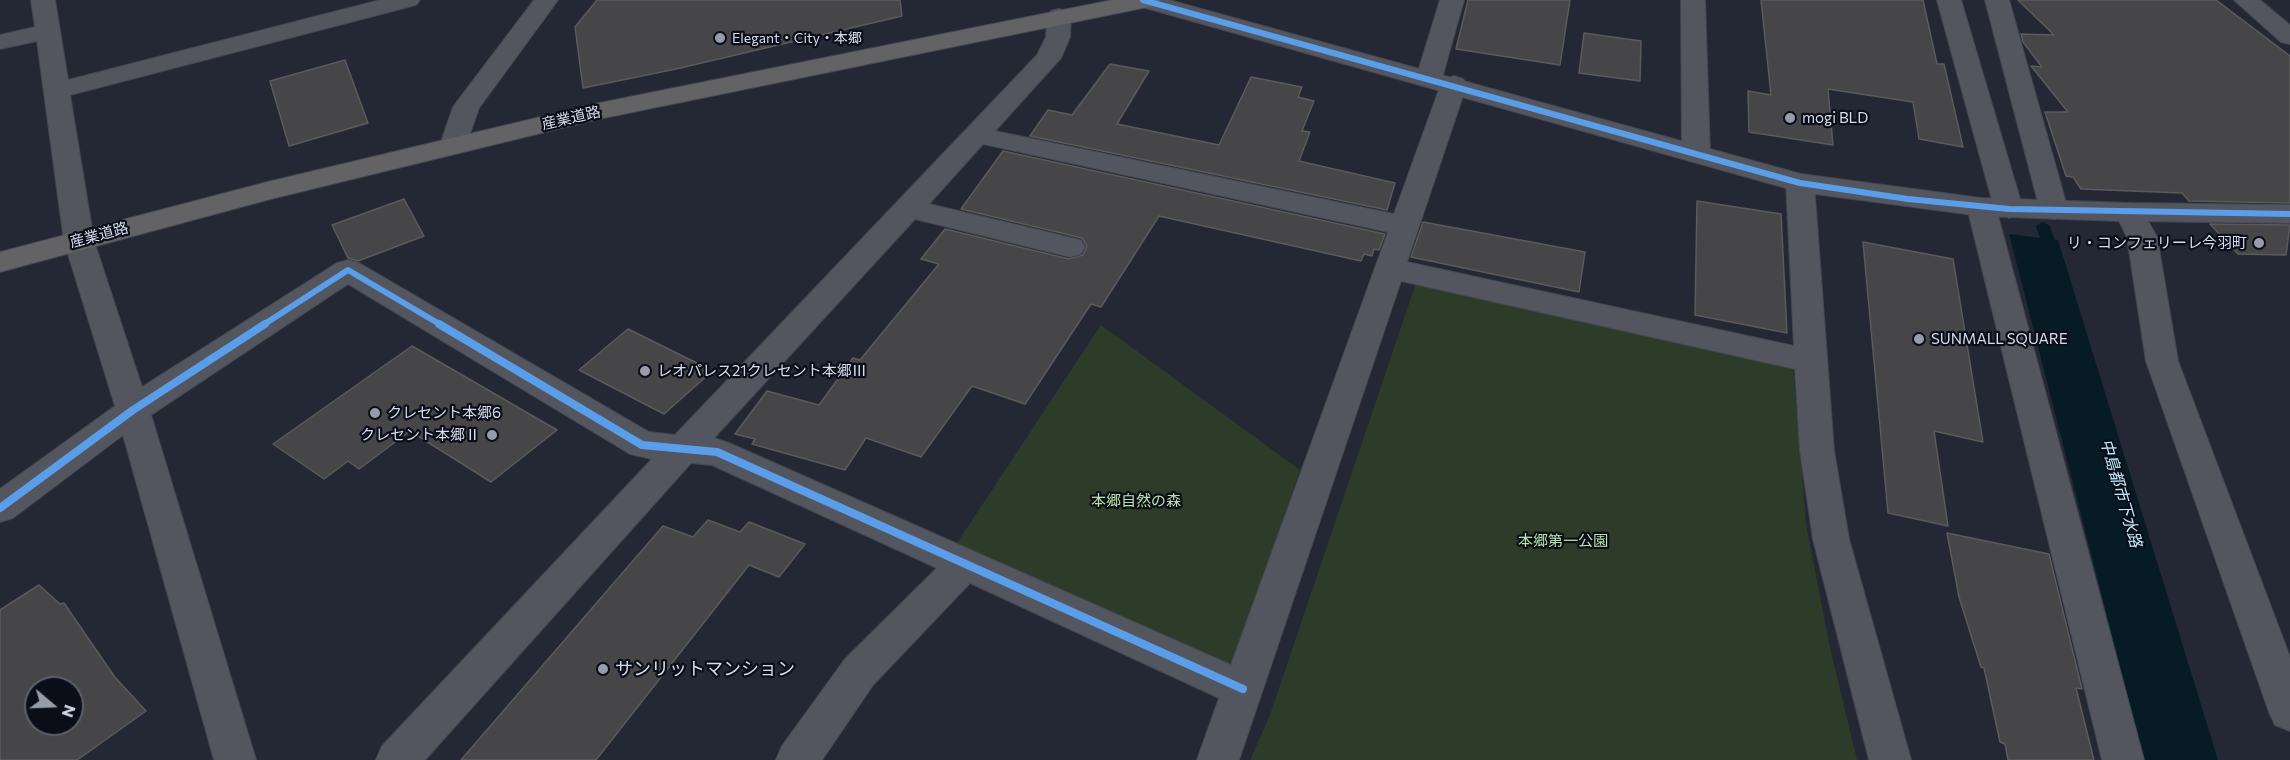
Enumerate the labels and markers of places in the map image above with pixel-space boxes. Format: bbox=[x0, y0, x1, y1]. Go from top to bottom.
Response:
place label: Elegant・City・本郷 bbox=[732, 30, 862, 46]
marker: Elegant・City・本郷 bbox=[713, 31, 727, 45]
place label: mogi BLD bbox=[1802, 109, 1868, 127]
marker: mogi BLD bbox=[1783, 111, 1797, 125]
place label: リ・コンフェリーレ今羽町 bbox=[2067, 234, 2247, 252]
marker: リ・コンフェリーレ今羽町 bbox=[2252, 236, 2266, 250]
place label: SUNMALL SQUARE bbox=[1931, 330, 2068, 348]
marker: SUNMALL SQUARE bbox=[1912, 332, 1926, 346]
place label: レオパレス21クレセント本郷Ⅲ bbox=[657, 362, 867, 380]
marker: レオパレス21クレセント本郷Ⅲ bbox=[638, 364, 652, 378]
place label: クレセント本郷6 bbox=[387, 404, 501, 422]
marker: クレセント本郷6 bbox=[368, 406, 382, 420]
place label: クレセント本郷Ⅱ bbox=[360, 426, 480, 444]
marker: クレセント本郷Ⅱ bbox=[485, 428, 499, 442]
place label: サンリットマンション bbox=[615, 658, 795, 680]
marker: サンリットマンション bbox=[596, 662, 610, 676]

